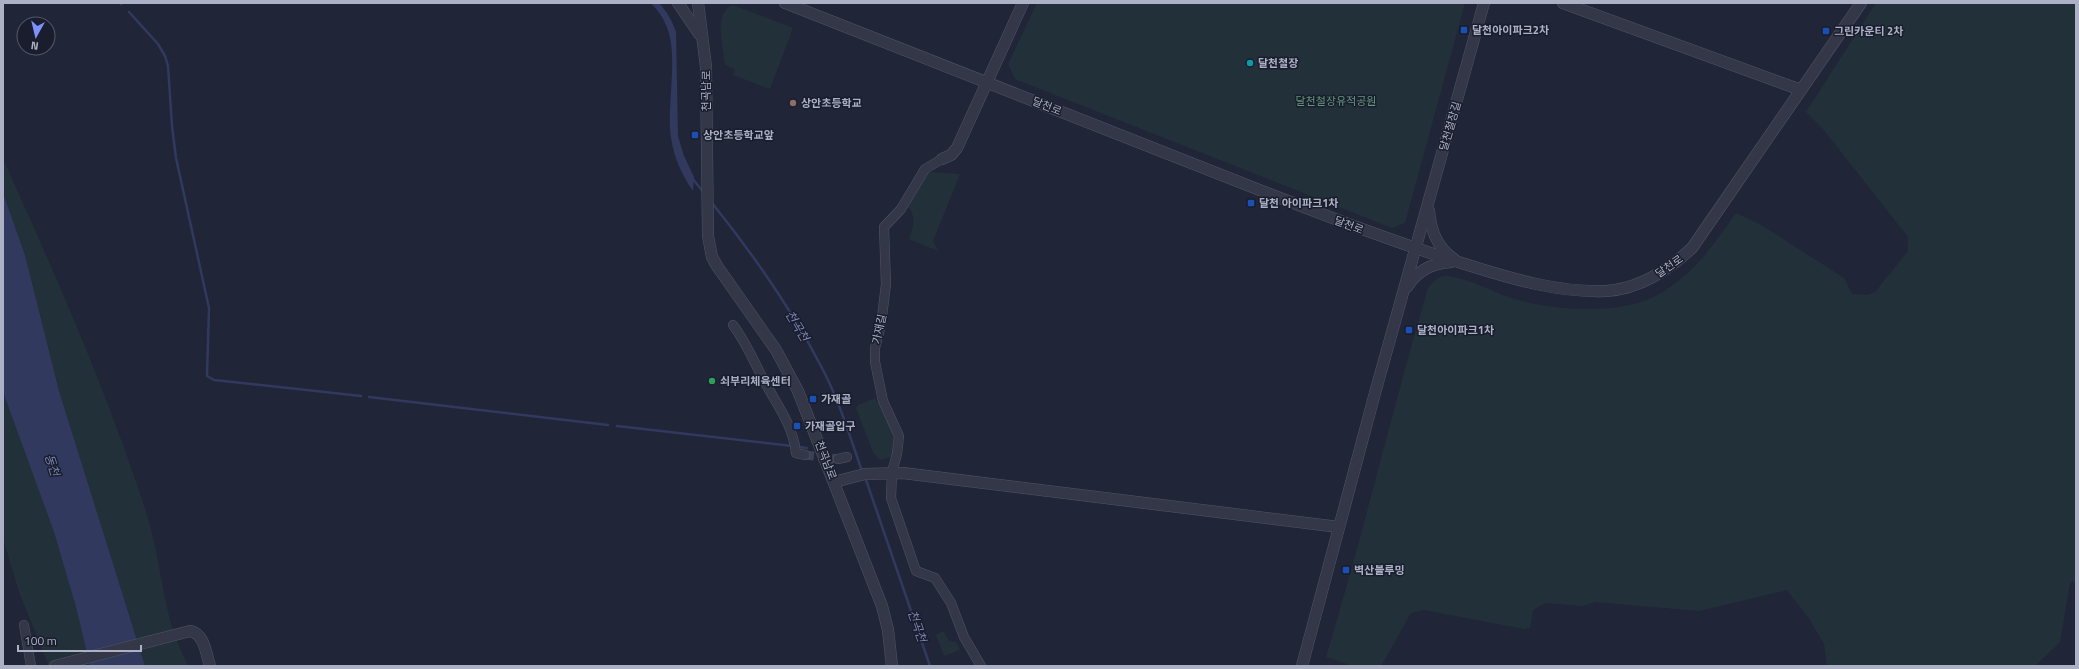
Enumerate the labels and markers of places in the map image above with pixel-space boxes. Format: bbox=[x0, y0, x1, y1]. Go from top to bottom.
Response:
place label: 달천아이파크2차 bbox=[1472, 22, 1549, 38]
place label: 그린카운티 2차 bbox=[1834, 23, 1903, 39]
marker: 달천아이파크2차 bbox=[1459, 25, 1469, 35]
marker: 그린카운티 2차 bbox=[1821, 26, 1831, 36]
place label: 달천철장 bbox=[1258, 55, 1298, 71]
marker: 달천철장 bbox=[1245, 58, 1255, 68]
place label: 상안초등학교 bbox=[801, 95, 862, 111]
marker: 상안초등학교 bbox=[788, 98, 798, 108]
place label: 상안초등학교앞 bbox=[703, 127, 774, 143]
marker: 상안초등학교앞 bbox=[690, 130, 700, 140]
place label: 달천 아이파크1차 bbox=[1259, 195, 1338, 211]
marker: 달천 아이파크1차 bbox=[1246, 198, 1256, 208]
place label: 달천아이파크1차 bbox=[1417, 322, 1494, 338]
marker: 달천아이파크1차 bbox=[1404, 325, 1414, 335]
place label: 쇠부리체육센터 bbox=[720, 373, 791, 389]
marker: 쇠부리체육센터 bbox=[707, 376, 717, 386]
place label: 가재골 bbox=[821, 391, 851, 407]
marker: 가재골 bbox=[808, 394, 818, 404]
place label: 가재골입구 bbox=[805, 418, 856, 434]
marker: 가재골입구 bbox=[792, 421, 802, 431]
place label: 벽산블루밍 bbox=[1354, 562, 1405, 578]
marker: 벽산블루밍 bbox=[1341, 565, 1351, 575]

